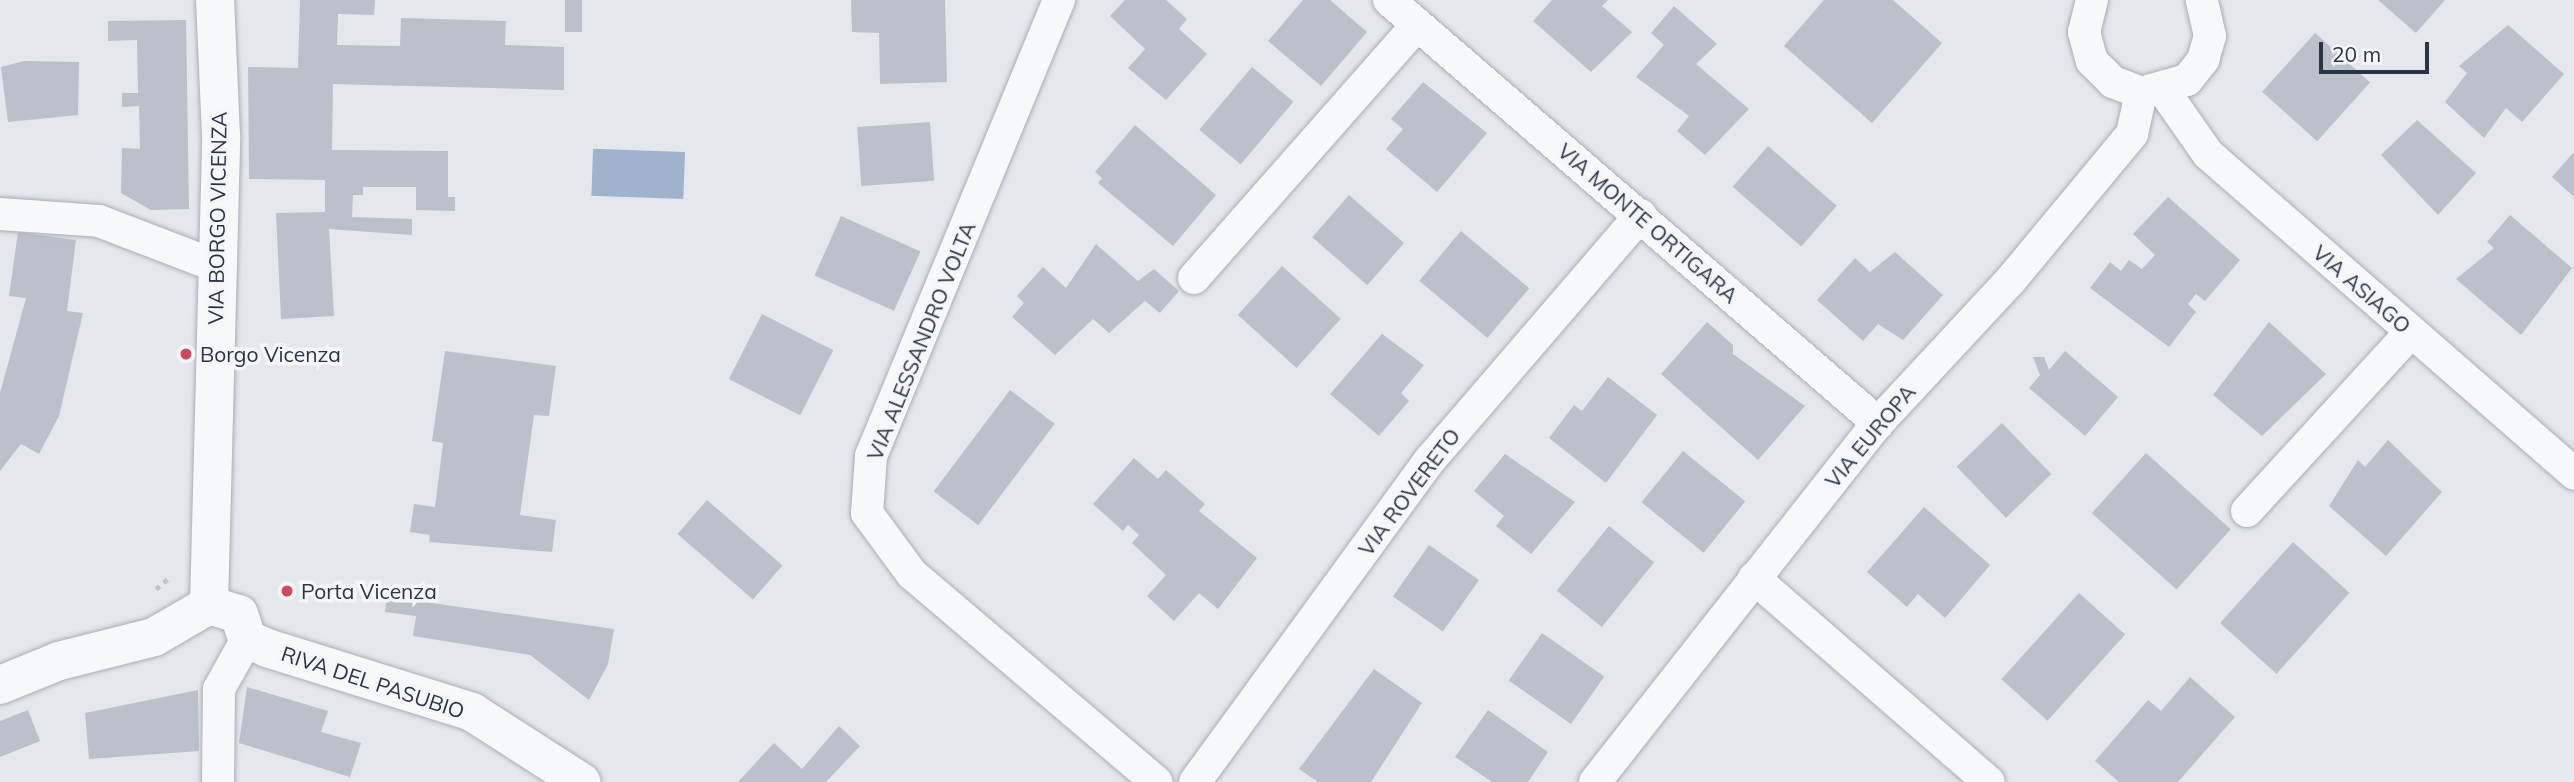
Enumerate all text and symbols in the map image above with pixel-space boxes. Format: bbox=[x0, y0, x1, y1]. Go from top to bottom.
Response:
scale bar bbox=[2322, 28, 2432, 72]
text: 20 m bbox=[2332, 41, 2381, 67]
street label: VIA BORGO VICENZA bbox=[203, 111, 231, 325]
street label: VIA MONTE ORTIGARA bbox=[1553, 138, 1743, 308]
street label: VIA ALESSANDRO VOLTA bbox=[862, 218, 980, 464]
street label: VIA ASIAGO bbox=[2308, 240, 2416, 338]
place label: Borgo Vicenza bbox=[200, 341, 341, 367]
marker: Borgo Vicenza bbox=[178, 346, 194, 362]
street label: VIA EUROPA bbox=[1820, 379, 1920, 493]
street label: VIA ROVERETO bbox=[1353, 423, 1465, 561]
place label: Porta Vicenza bbox=[301, 578, 437, 604]
marker: Porta Vicenza bbox=[279, 583, 295, 599]
street label: RIVA DEL PASUBIO bbox=[278, 640, 468, 724]

